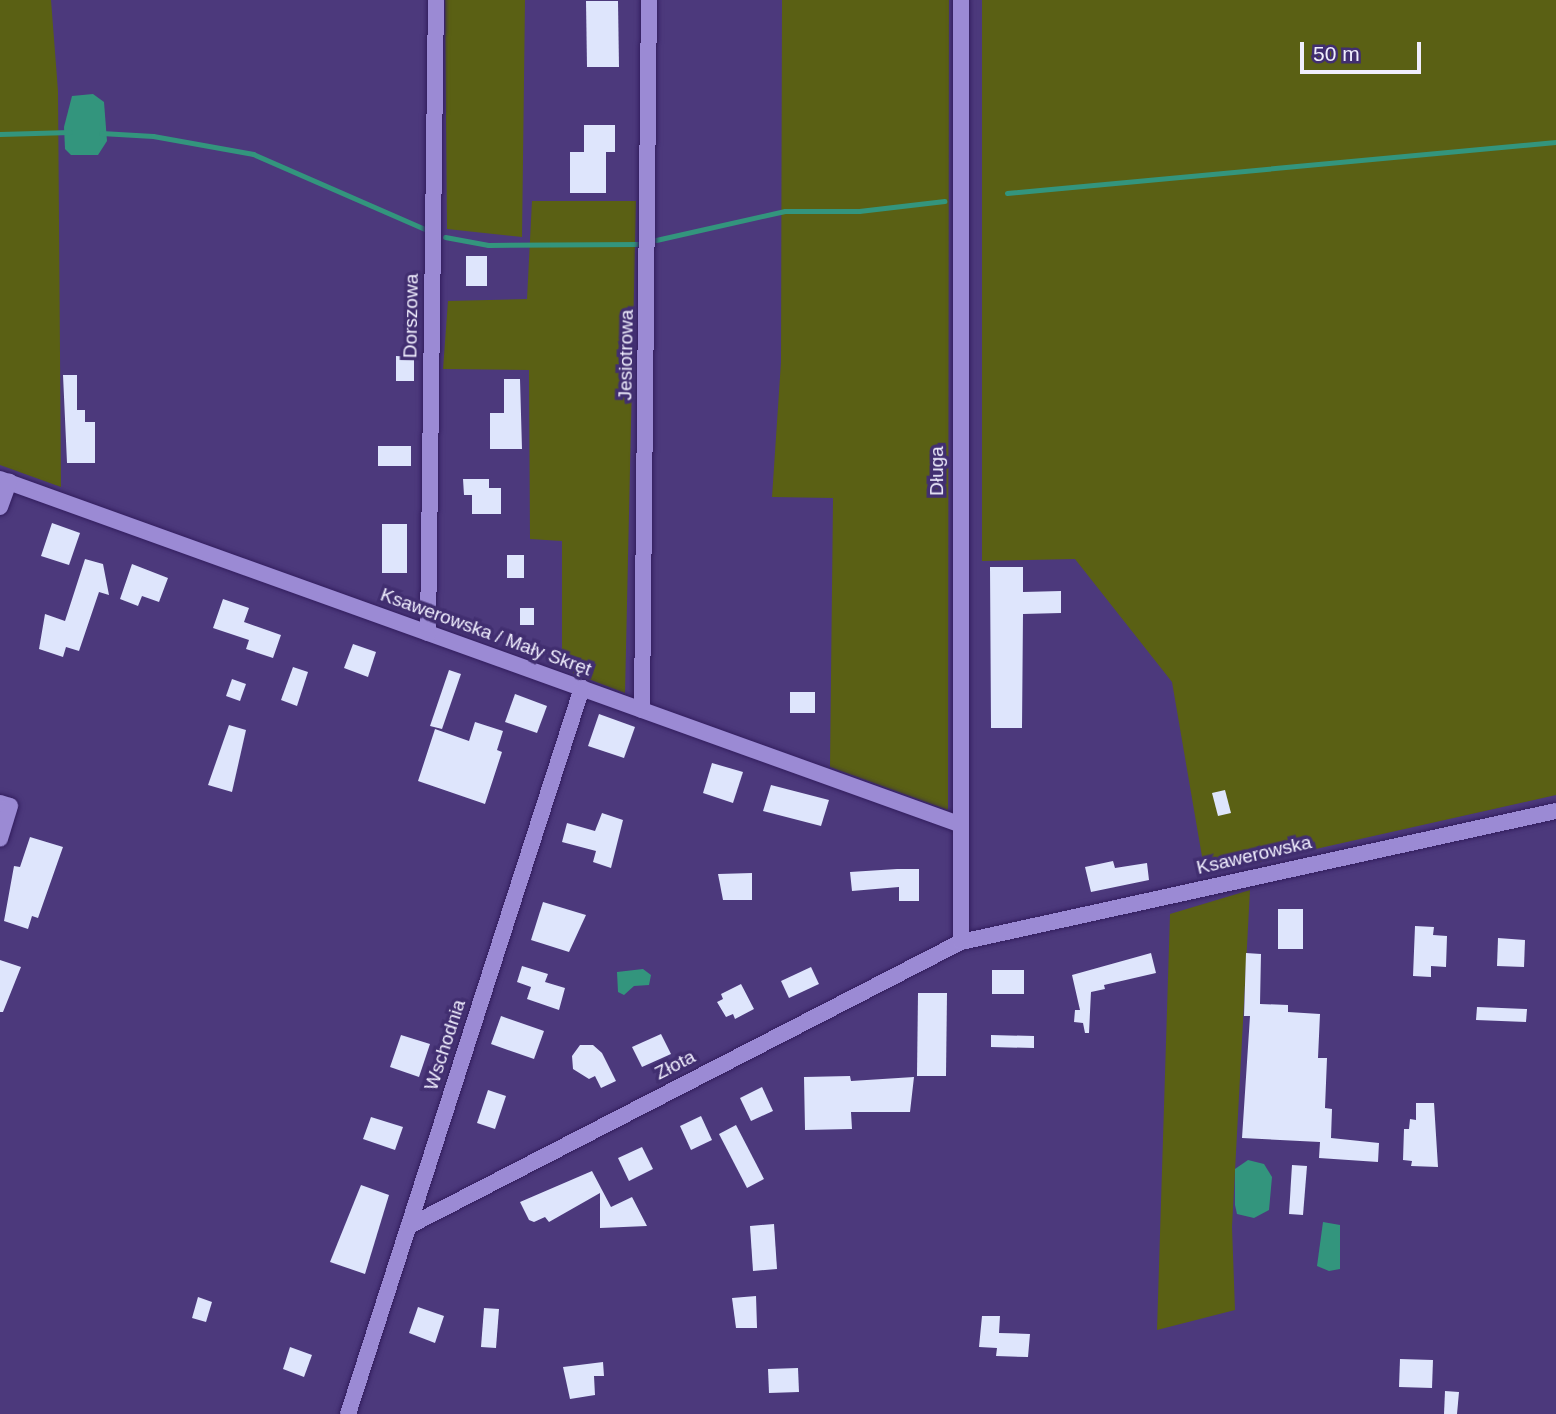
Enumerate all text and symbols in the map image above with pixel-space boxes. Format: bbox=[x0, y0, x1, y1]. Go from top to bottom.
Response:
scale bar bbox=[1304, 28, 1425, 72]
text: 50 m bbox=[1313, 42, 1360, 65]
street label: Dorszowa bbox=[399, 274, 423, 358]
street label: Jesiotrowa bbox=[614, 309, 638, 401]
street label: Długa bbox=[926, 446, 948, 496]
street label: Ksawerowska / Mały Skręt bbox=[377, 583, 595, 681]
street label: Ksawerowska bbox=[1194, 831, 1314, 879]
street label: Wschodnia bbox=[420, 997, 470, 1093]
street label: Złota bbox=[651, 1045, 699, 1085]

